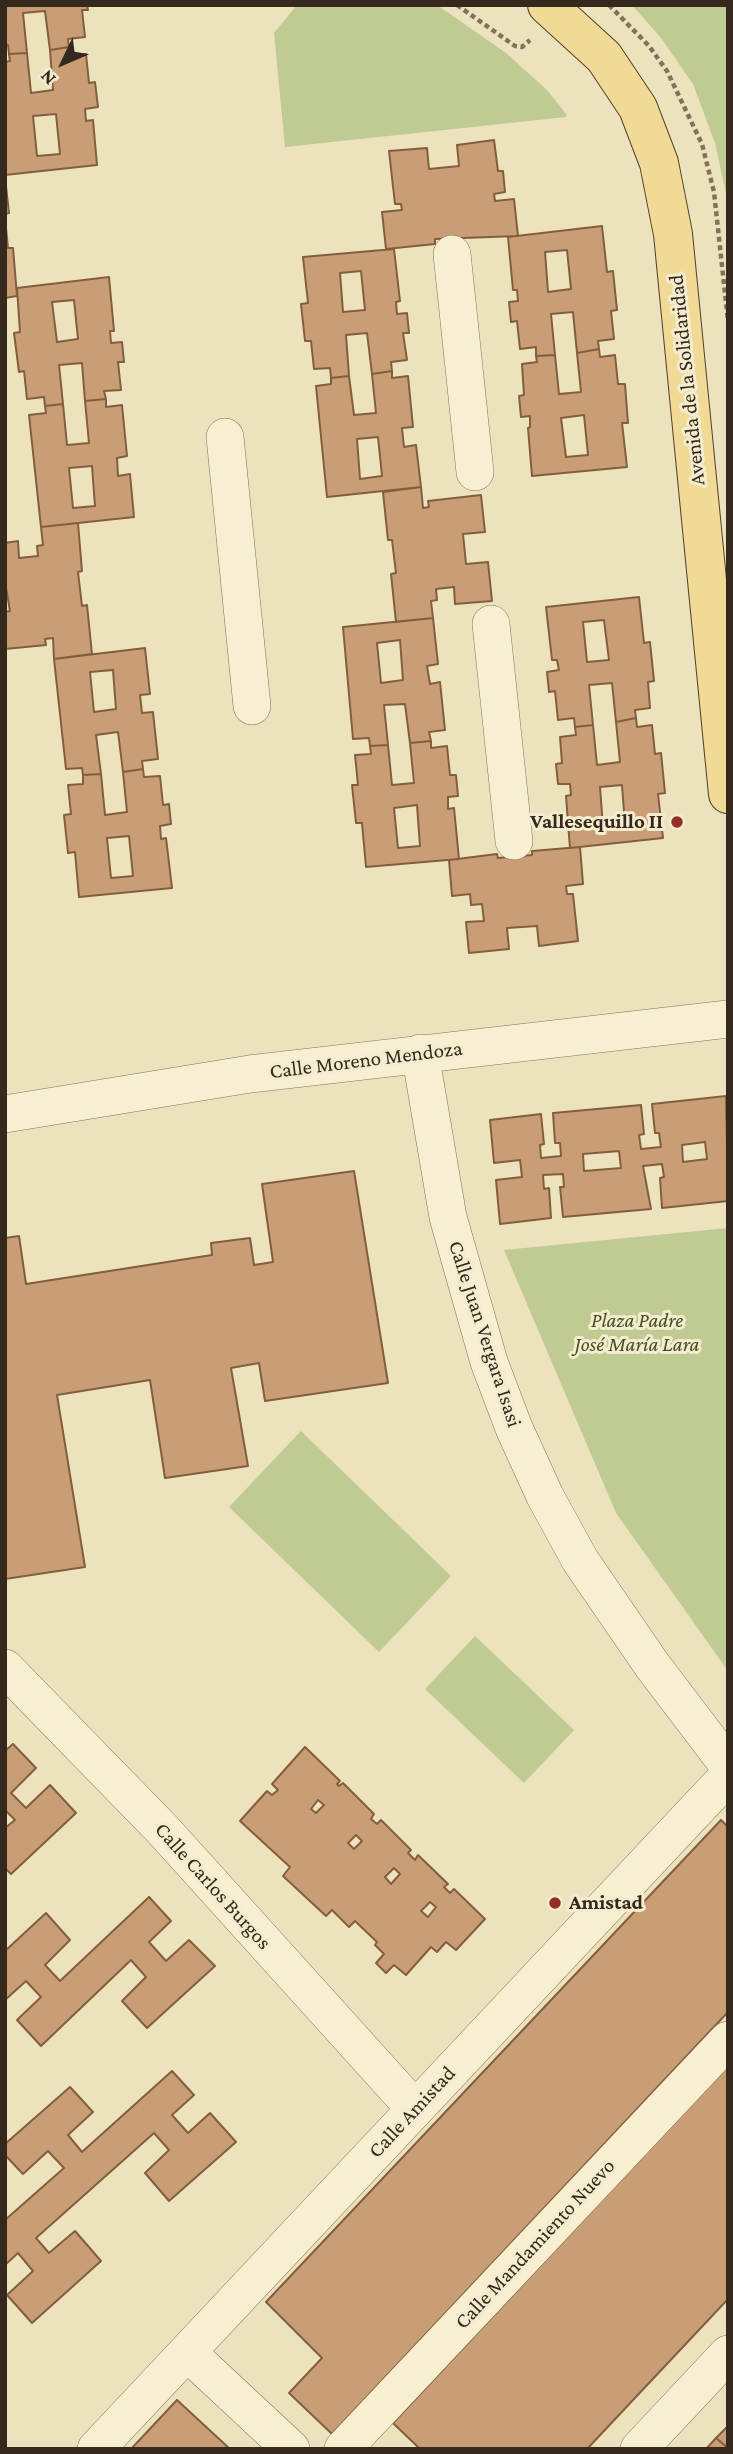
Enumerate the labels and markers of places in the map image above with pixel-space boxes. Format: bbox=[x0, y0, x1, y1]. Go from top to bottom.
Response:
place label: Vallesequillo II bbox=[530, 809, 663, 835]
marker: Vallesequillo II bbox=[669, 814, 685, 830]
place label: Amistad bbox=[569, 1890, 643, 1916]
marker: Amistad bbox=[547, 1895, 563, 1911]

